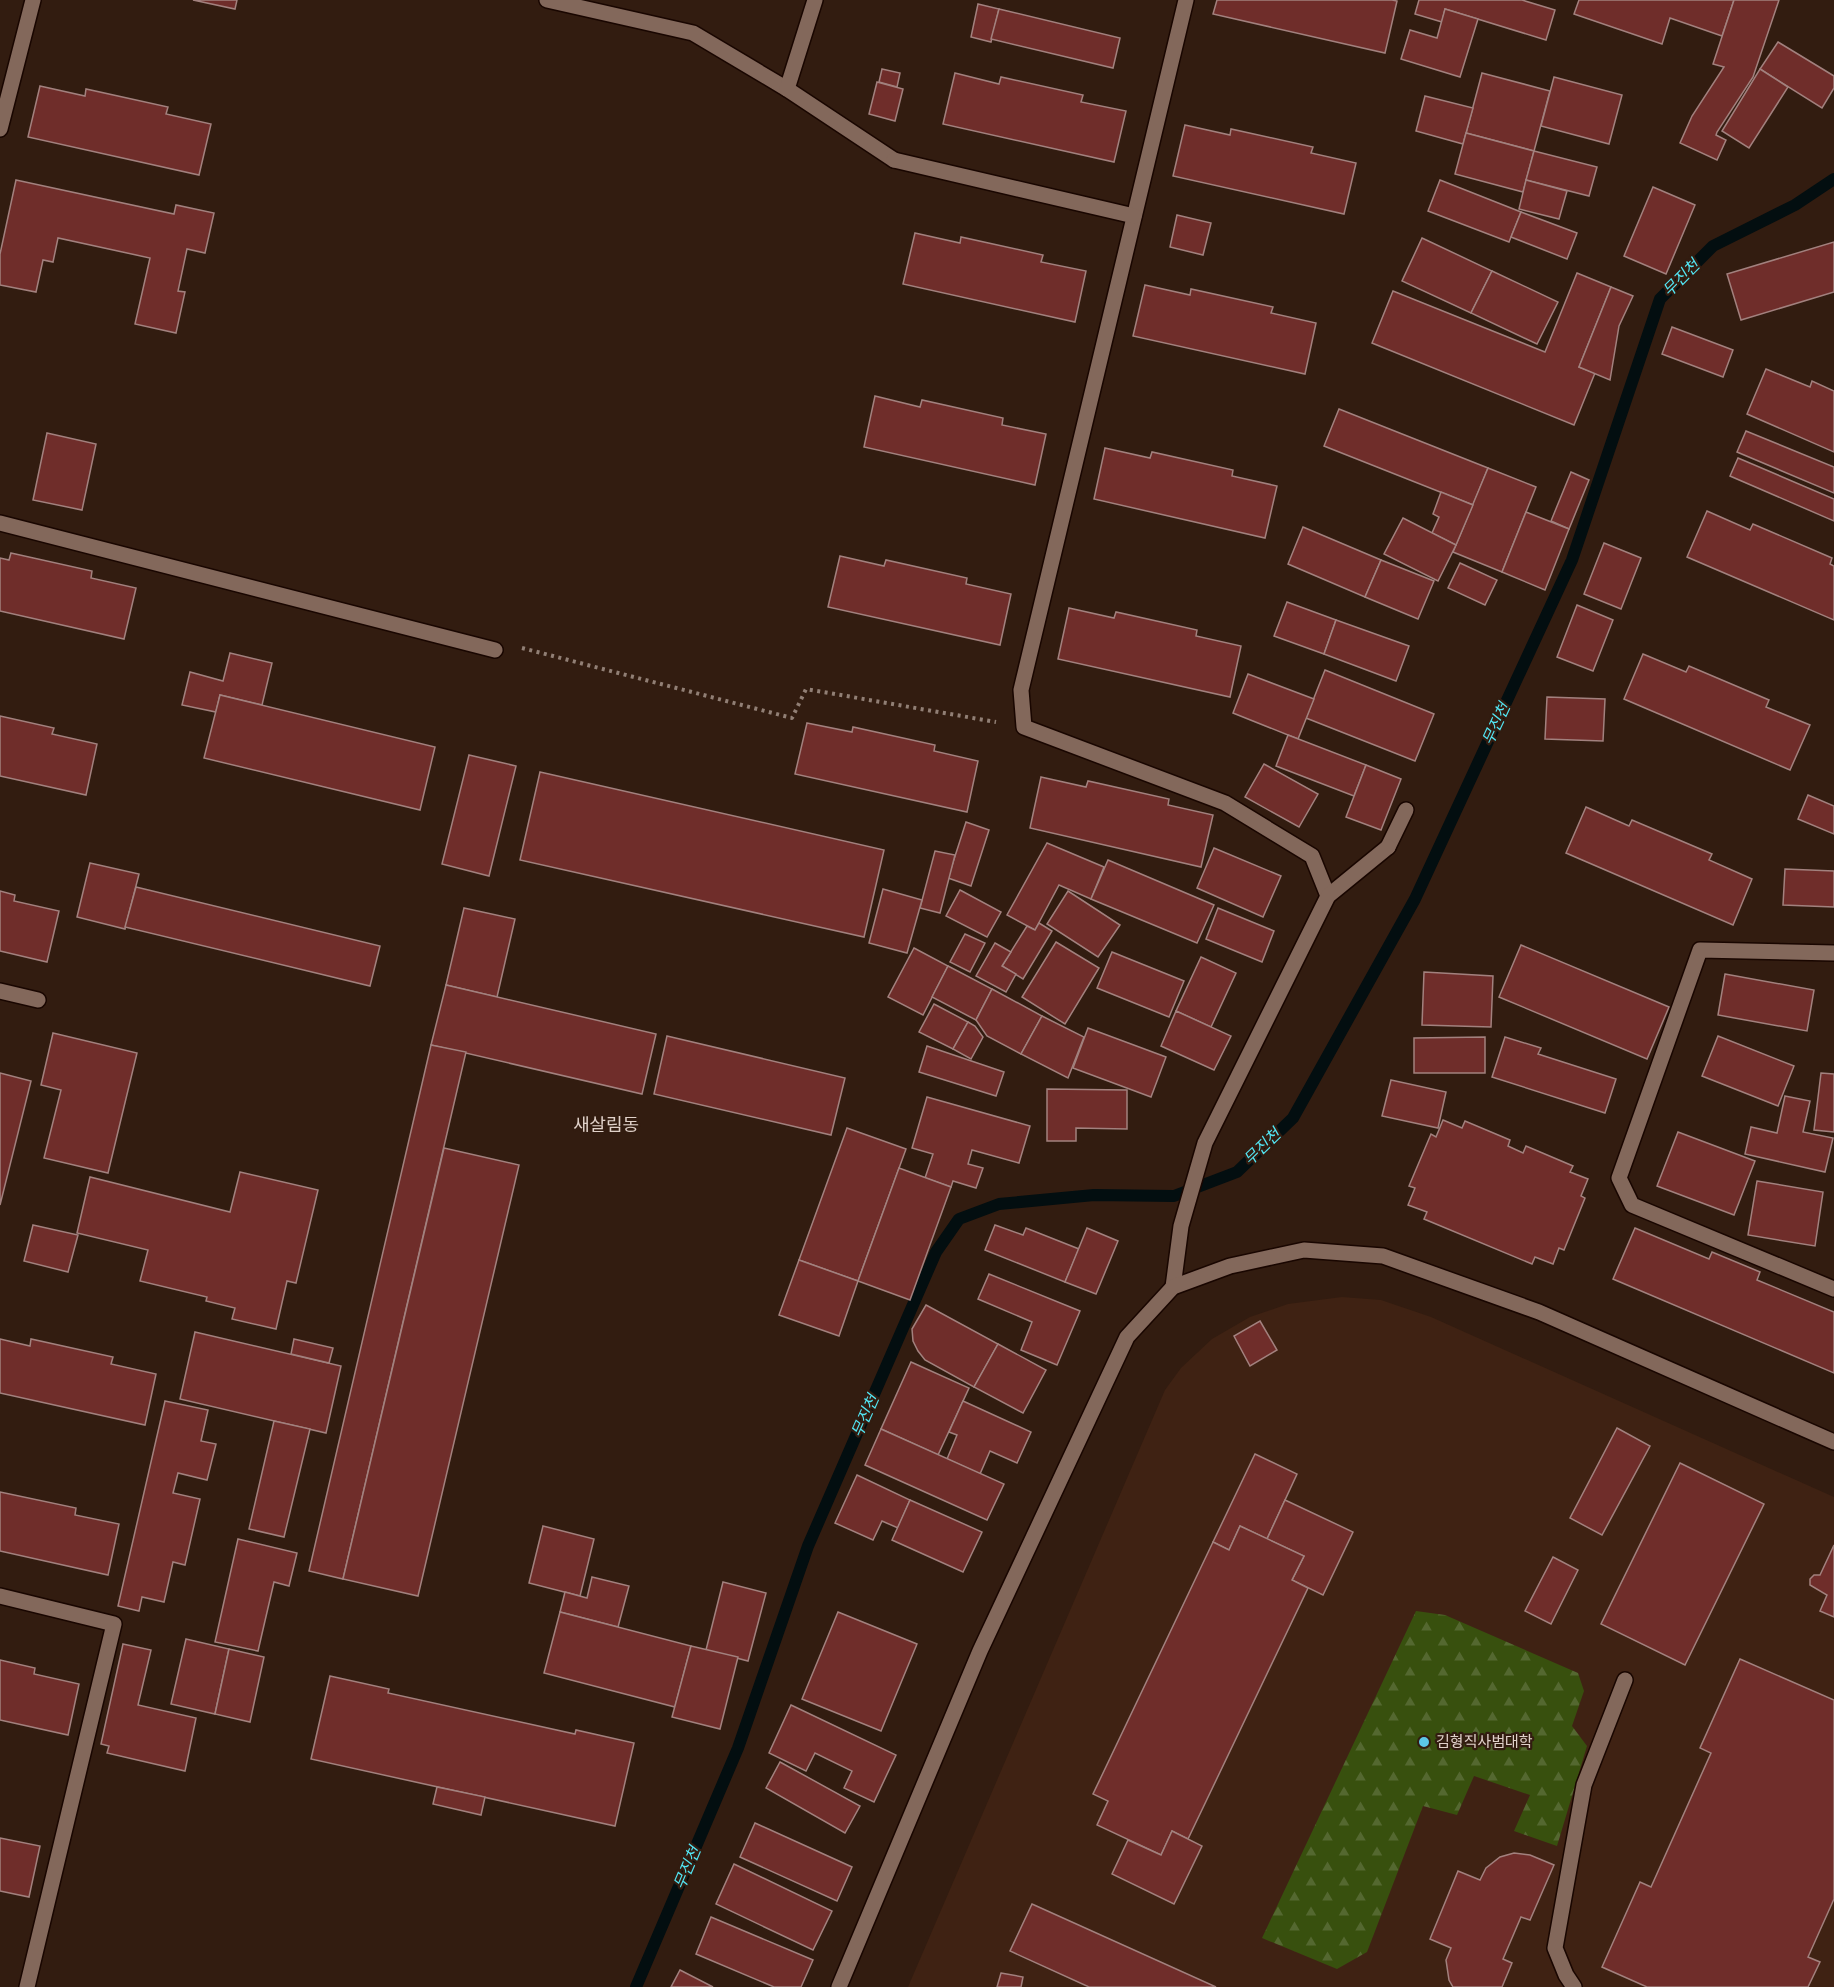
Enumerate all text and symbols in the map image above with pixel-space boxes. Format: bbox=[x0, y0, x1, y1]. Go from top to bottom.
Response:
water label: 무진천 bbox=[1659, 254, 1705, 300]
water label: 무진천 bbox=[1478, 698, 1515, 748]
district label: 새살림동 bbox=[573, 1114, 639, 1136]
water label: 무진천 bbox=[1240, 1123, 1286, 1169]
water label: 무진천 bbox=[847, 1390, 884, 1440]
place label: 김형직사범대학 bbox=[1436, 1733, 1533, 1751]
marker: 김형직사범대학 bbox=[1417, 1735, 1431, 1749]
water label: 무진천 bbox=[670, 1842, 705, 1892]

